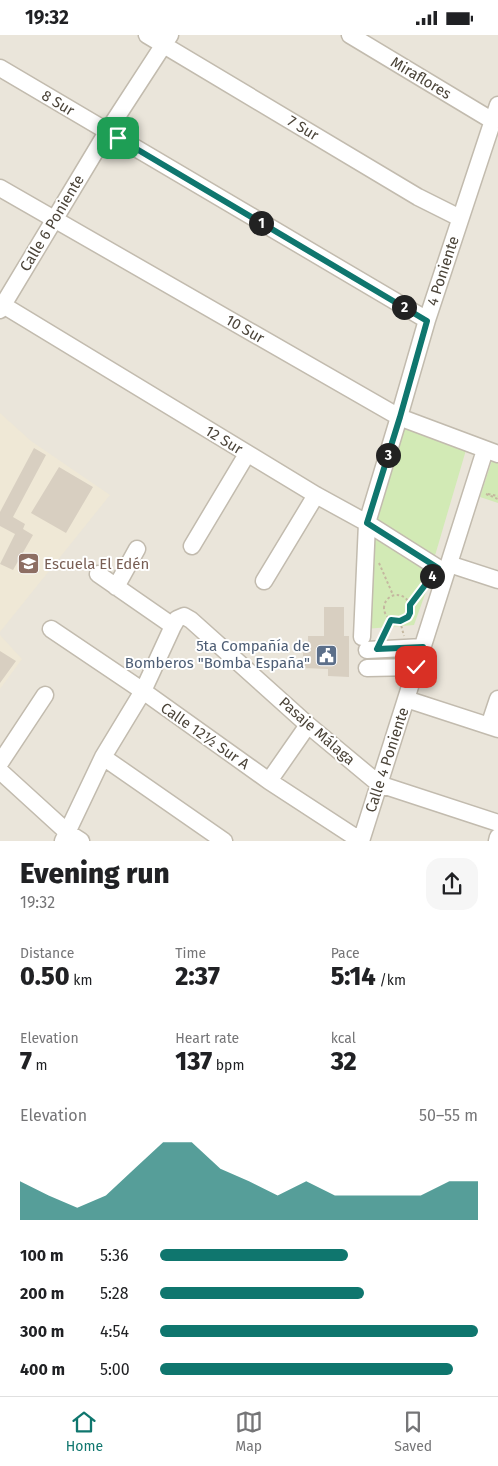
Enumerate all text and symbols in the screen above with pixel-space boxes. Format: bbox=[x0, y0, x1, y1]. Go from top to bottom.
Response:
text: 19:32 bbox=[25, 6, 69, 29]
street label: Miraflores bbox=[387, 53, 455, 103]
street label: 8 Sur bbox=[38, 86, 78, 120]
street label: 7 Sur bbox=[284, 112, 322, 144]
pin bbox=[97, 117, 139, 159]
icon: arrive bbox=[104, 124, 132, 152]
street label: Calle 6 Poniente bbox=[16, 171, 88, 275]
pin: 1 bbox=[248, 211, 274, 235]
text: 1 bbox=[258, 215, 265, 232]
street label: 4 Poniente bbox=[423, 234, 463, 308]
pin: 2 bbox=[392, 295, 416, 319]
text: 2 bbox=[401, 299, 408, 316]
street label: 10 Sur bbox=[223, 311, 268, 347]
street label: 12 Sur bbox=[202, 422, 246, 458]
pin: 3 bbox=[376, 443, 400, 467]
text: 3 bbox=[385, 447, 392, 464]
school or university icon: Escuela El Edén bbox=[16, 552, 40, 576]
place label: Escuela El Edén bbox=[44, 555, 149, 573]
pin: 4 bbox=[420, 563, 444, 589]
text: 4 bbox=[429, 568, 436, 585]
place label: 5ta Compañía de Bomberos "Bomba España" bbox=[125, 637, 310, 672]
public building icon: 5ta Compañía de Bomberos "Bomba España" bbox=[314, 643, 338, 667]
pin bbox=[395, 646, 437, 688]
icon: check bbox=[402, 653, 430, 681]
street label: Pasaje Málaga bbox=[275, 693, 359, 769]
street label: Calle 12½ Sur A bbox=[157, 699, 253, 774]
street label: Calle 4 Poniente bbox=[362, 705, 412, 815]
text: Evening run bbox=[20, 857, 170, 890]
button: share bbox=[426, 858, 478, 910]
text: 19:32 bbox=[20, 893, 55, 912]
text: Distance bbox=[20, 945, 74, 962]
text: Time bbox=[175, 945, 206, 962]
text: Pace bbox=[331, 945, 360, 962]
text: 0.50 bbox=[20, 962, 70, 992]
text: 2:37 bbox=[175, 962, 220, 992]
text: 5:14 bbox=[331, 962, 376, 992]
text: km bbox=[70, 972, 93, 989]
text: /km bbox=[376, 972, 406, 989]
text: Elevation bbox=[20, 1030, 79, 1047]
text: Heart rate bbox=[175, 1030, 239, 1047]
text: kcal bbox=[331, 1030, 356, 1047]
text: 7 bbox=[20, 1047, 32, 1077]
text: 137 bbox=[175, 1047, 212, 1077]
text: 32 bbox=[331, 1047, 357, 1077]
text: m bbox=[32, 1057, 48, 1074]
text: bpm bbox=[212, 1057, 244, 1074]
text: Elevation bbox=[20, 1106, 87, 1125]
text: 50–55 m bbox=[419, 1106, 478, 1125]
text: 100 m bbox=[20, 1246, 63, 1265]
text: 5:36 bbox=[100, 1246, 129, 1265]
text: 200 m bbox=[20, 1284, 64, 1303]
text: 5:28 bbox=[100, 1284, 129, 1303]
text: 300 m bbox=[20, 1322, 64, 1341]
text: 4:54 bbox=[100, 1322, 129, 1341]
text: 400 m bbox=[20, 1360, 65, 1379]
text: 5:00 bbox=[100, 1360, 130, 1379]
tab: Home bbox=[66, 1408, 103, 1455]
tab: Map bbox=[235, 1408, 263, 1455]
tab: Saved bbox=[394, 1408, 432, 1455]

